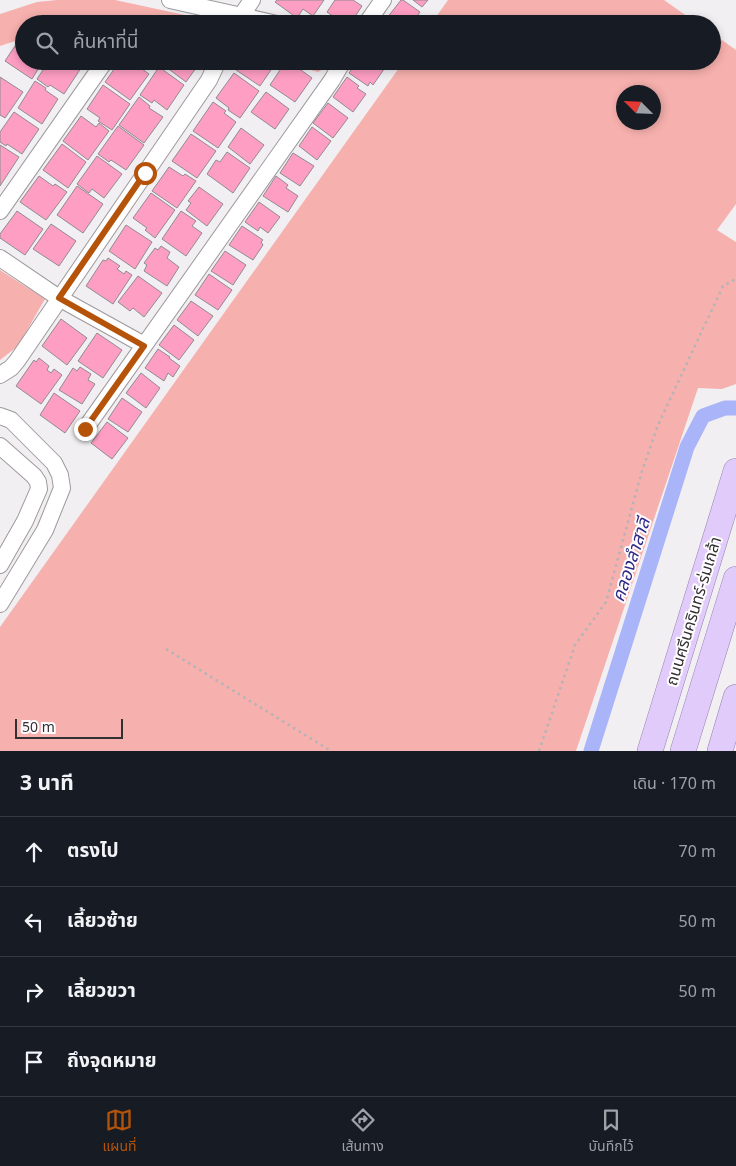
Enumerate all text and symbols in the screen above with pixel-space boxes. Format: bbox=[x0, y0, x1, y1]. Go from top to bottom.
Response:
search box bbox=[15, 15, 721, 70]
text: ค้นหาที่นี่ bbox=[73, 28, 138, 57]
icon: search bbox=[33, 29, 61, 57]
north arrow bbox=[616, 85, 661, 130]
route start bbox=[134, 162, 157, 185]
route end bbox=[74, 418, 97, 441]
water label: คลองลำสาลี bbox=[605, 513, 658, 606]
street label: ถนนศรีนครินทร์-ร่มเกล้า bbox=[660, 534, 728, 689]
scale bar bbox=[15, 716, 122, 739]
text: 50 m bbox=[22, 717, 55, 738]
text: 3 นาที bbox=[20, 768, 74, 799]
text: เดิน · 170 m bbox=[633, 772, 716, 796]
text: ตรงไป bbox=[67, 837, 119, 866]
icon: ahead bbox=[20, 838, 48, 866]
text: 70 m bbox=[679, 840, 716, 864]
text: เลี้ยวซ้าย bbox=[67, 907, 138, 936]
icon: left bbox=[20, 908, 48, 936]
text: 50 m bbox=[679, 910, 716, 934]
text: เลี้ยวขวา bbox=[67, 977, 136, 1006]
icon: right bbox=[20, 978, 48, 1006]
text: 50 m bbox=[679, 980, 716, 1004]
text: ถึงจุดหมาย bbox=[67, 1047, 157, 1076]
icon: arrive bbox=[20, 1048, 48, 1076]
tab: แผนที่ bbox=[102, 1106, 137, 1157]
tab: เส้นทาง bbox=[341, 1106, 384, 1157]
tab: บันทึกไว้ bbox=[589, 1106, 634, 1157]

